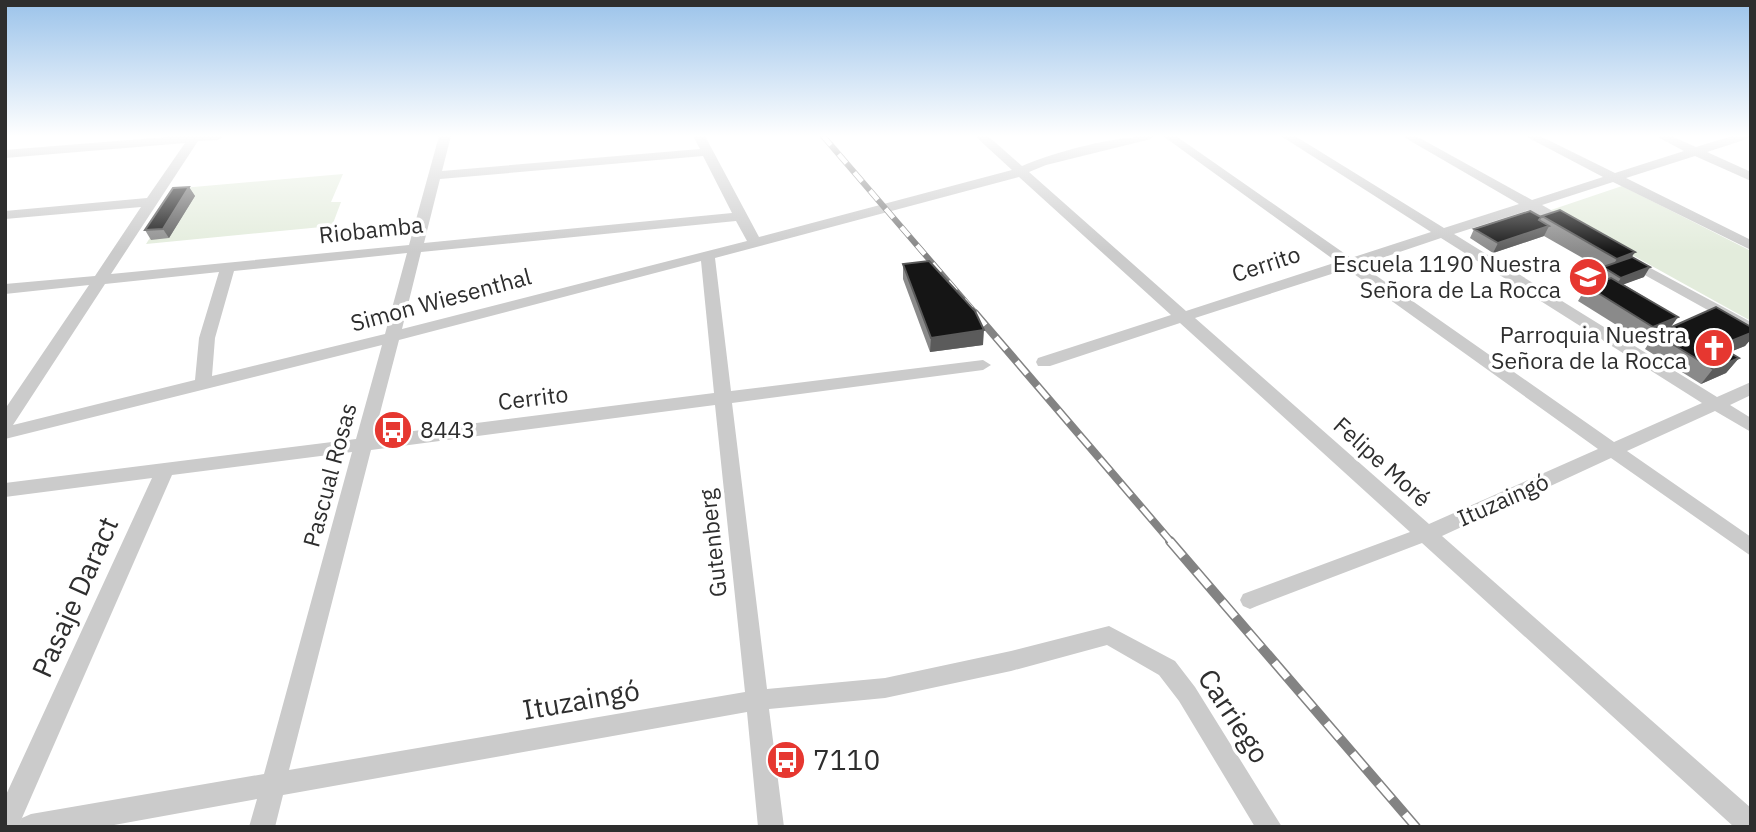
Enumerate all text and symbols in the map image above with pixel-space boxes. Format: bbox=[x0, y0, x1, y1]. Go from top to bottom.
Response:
street label: Riobamba bbox=[317, 209, 425, 249]
street label: Cerrito bbox=[1228, 238, 1304, 288]
place label: Escuela 1190 Nuestra Señora de La Rocca bbox=[1333, 248, 1561, 304]
school or university icon: Escuela 1190 Nuestra Señora de La Rocca bbox=[1567, 256, 1609, 298]
street label: Simon Wiesenthal bbox=[347, 260, 534, 338]
place label: Parroquia Nuestra Señora de la Rocca bbox=[1491, 319, 1687, 375]
church icon: Parroquia Nuestra Señora de la Rocca bbox=[1693, 327, 1735, 369]
street label: Cerrito bbox=[496, 378, 570, 416]
street label: Pascual Rosas bbox=[295, 400, 363, 550]
bus stop icon: 8443 bbox=[372, 409, 414, 451]
street label: Felipe Moré bbox=[1328, 410, 1438, 513]
place label: 8443 bbox=[420, 414, 475, 444]
street label: Ituzaingó bbox=[1452, 466, 1553, 533]
street label: Gutenberg bbox=[691, 487, 733, 599]
street label: Pasaje Daract bbox=[23, 511, 126, 683]
street label: Carriego bbox=[1190, 661, 1279, 770]
street label: Ituzaingó bbox=[520, 671, 642, 728]
bus stop icon: 7110 bbox=[765, 739, 807, 781]
place label: 7110 bbox=[813, 741, 880, 778]

